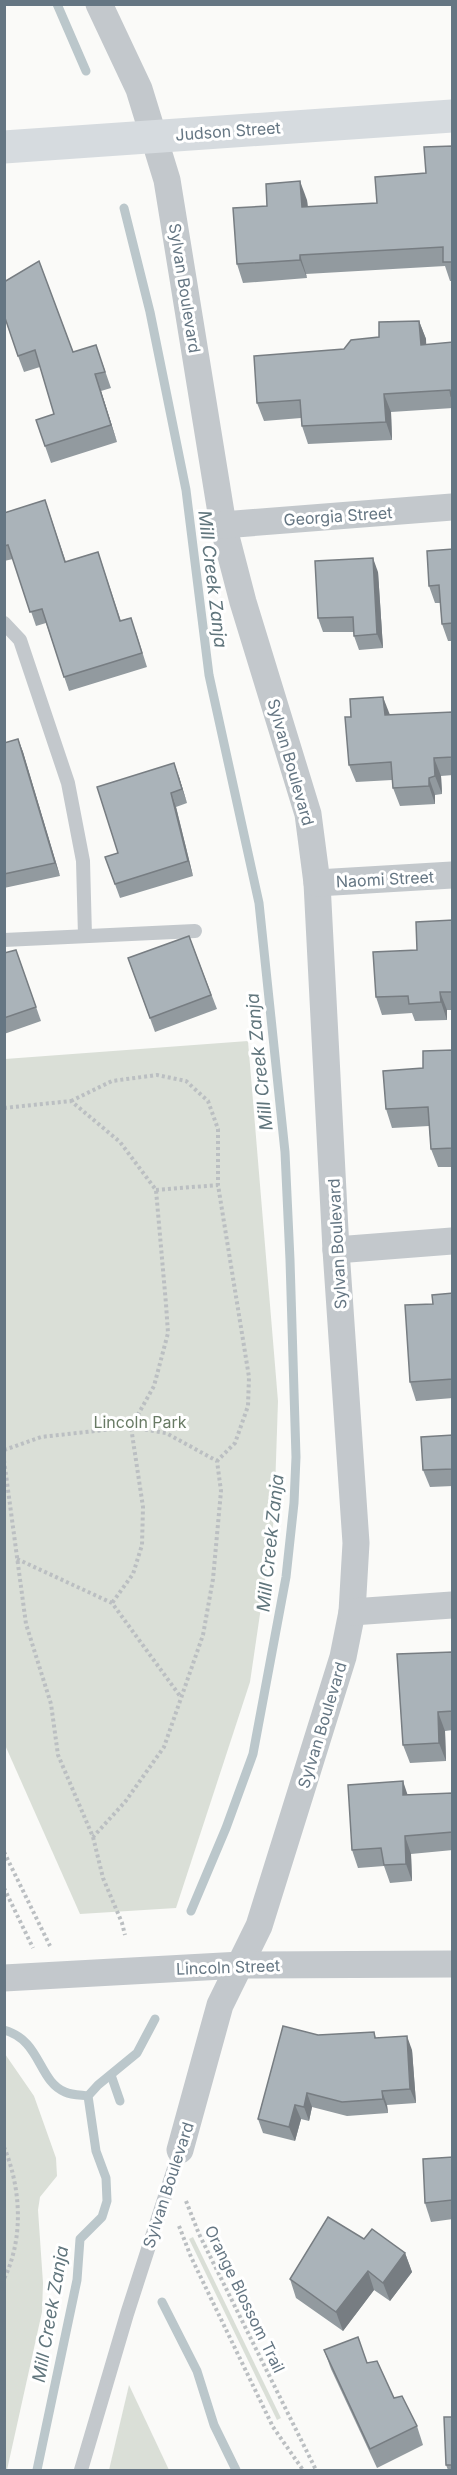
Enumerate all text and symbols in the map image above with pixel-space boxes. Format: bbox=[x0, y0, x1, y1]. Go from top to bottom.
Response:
street label: Judson Street bbox=[175, 117, 281, 145]
street label: Sylvan Boulevard bbox=[165, 222, 205, 354]
street label: Georgia Street bbox=[283, 502, 393, 530]
water label: Mill Creek Zanja bbox=[194, 509, 232, 649]
street label: Sylvan Boulevard bbox=[263, 696, 319, 828]
street label: Naomi Street bbox=[335, 866, 435, 892]
water label: Mill Creek Zanja bbox=[241, 992, 277, 1132]
street label: Sylvan Boulevard bbox=[324, 1178, 350, 1310]
park label: Lincoln Park bbox=[93, 1412, 187, 1432]
water label: Mill Creek Zanja bbox=[252, 1473, 288, 1613]
street label: Sylvan Boulevard bbox=[293, 1659, 351, 1791]
street label: Lincoln Street bbox=[176, 1955, 280, 1979]
street label: Sylvan Boulevard bbox=[138, 2120, 198, 2250]
street label: Orange Blossom Trail bbox=[201, 2222, 289, 2376]
water label: Mill Creek Zanja bbox=[28, 2244, 72, 2384]

